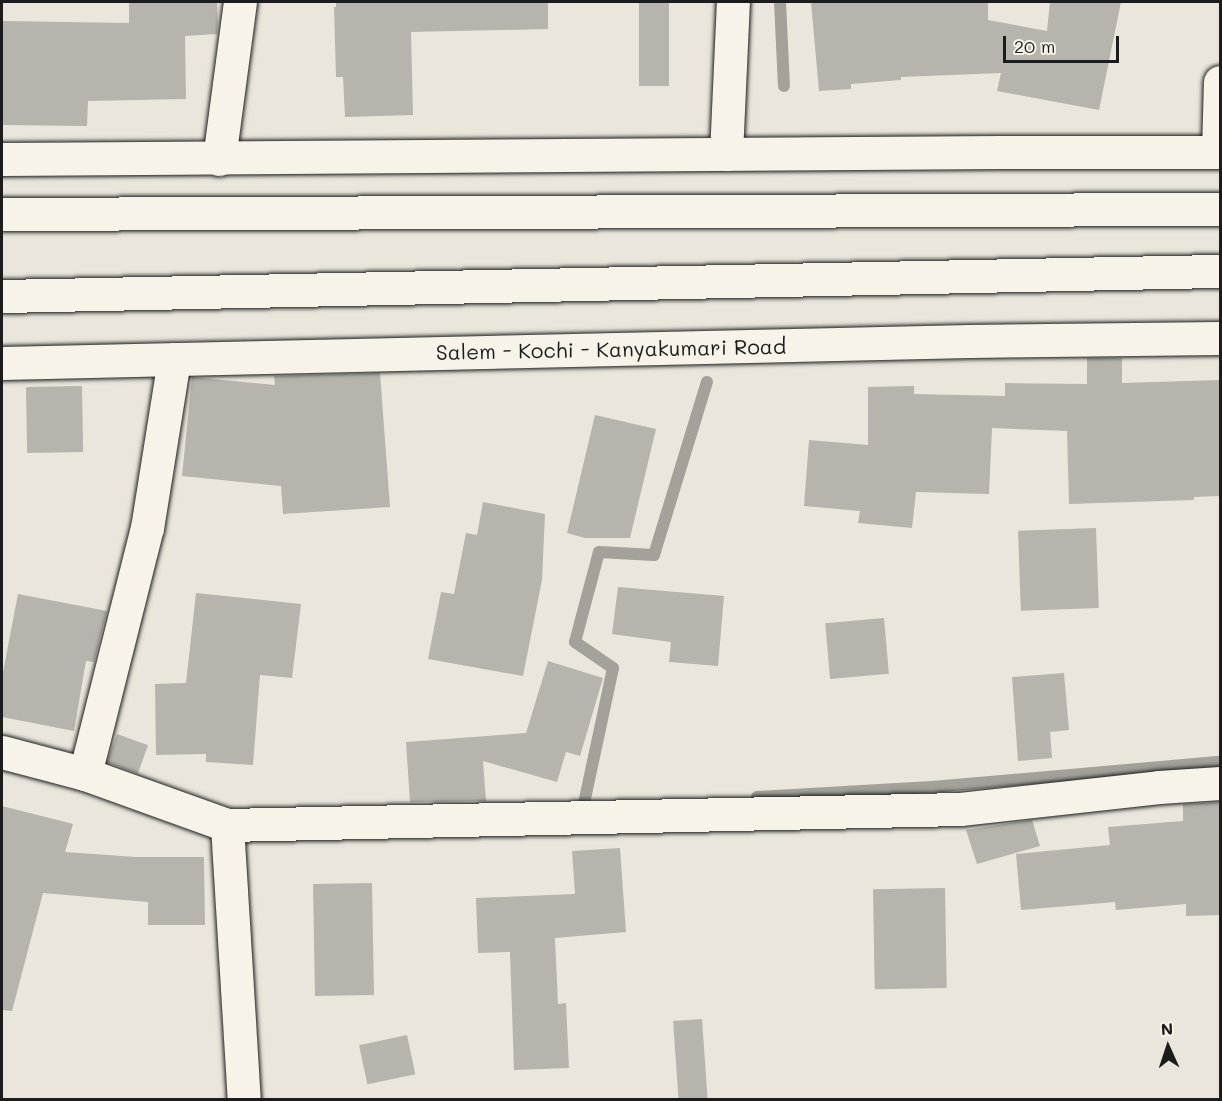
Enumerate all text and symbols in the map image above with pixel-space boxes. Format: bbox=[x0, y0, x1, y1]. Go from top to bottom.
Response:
scale bar bbox=[1006, 24, 1122, 62]
text: 20 m bbox=[1014, 34, 1055, 58]
street label: Salem - Kochi - Kanyakumari Road bbox=[436, 333, 786, 365]
north arrow bbox=[1138, 1017, 1198, 1077]
text: N bbox=[1160, 1018, 1174, 1039]

